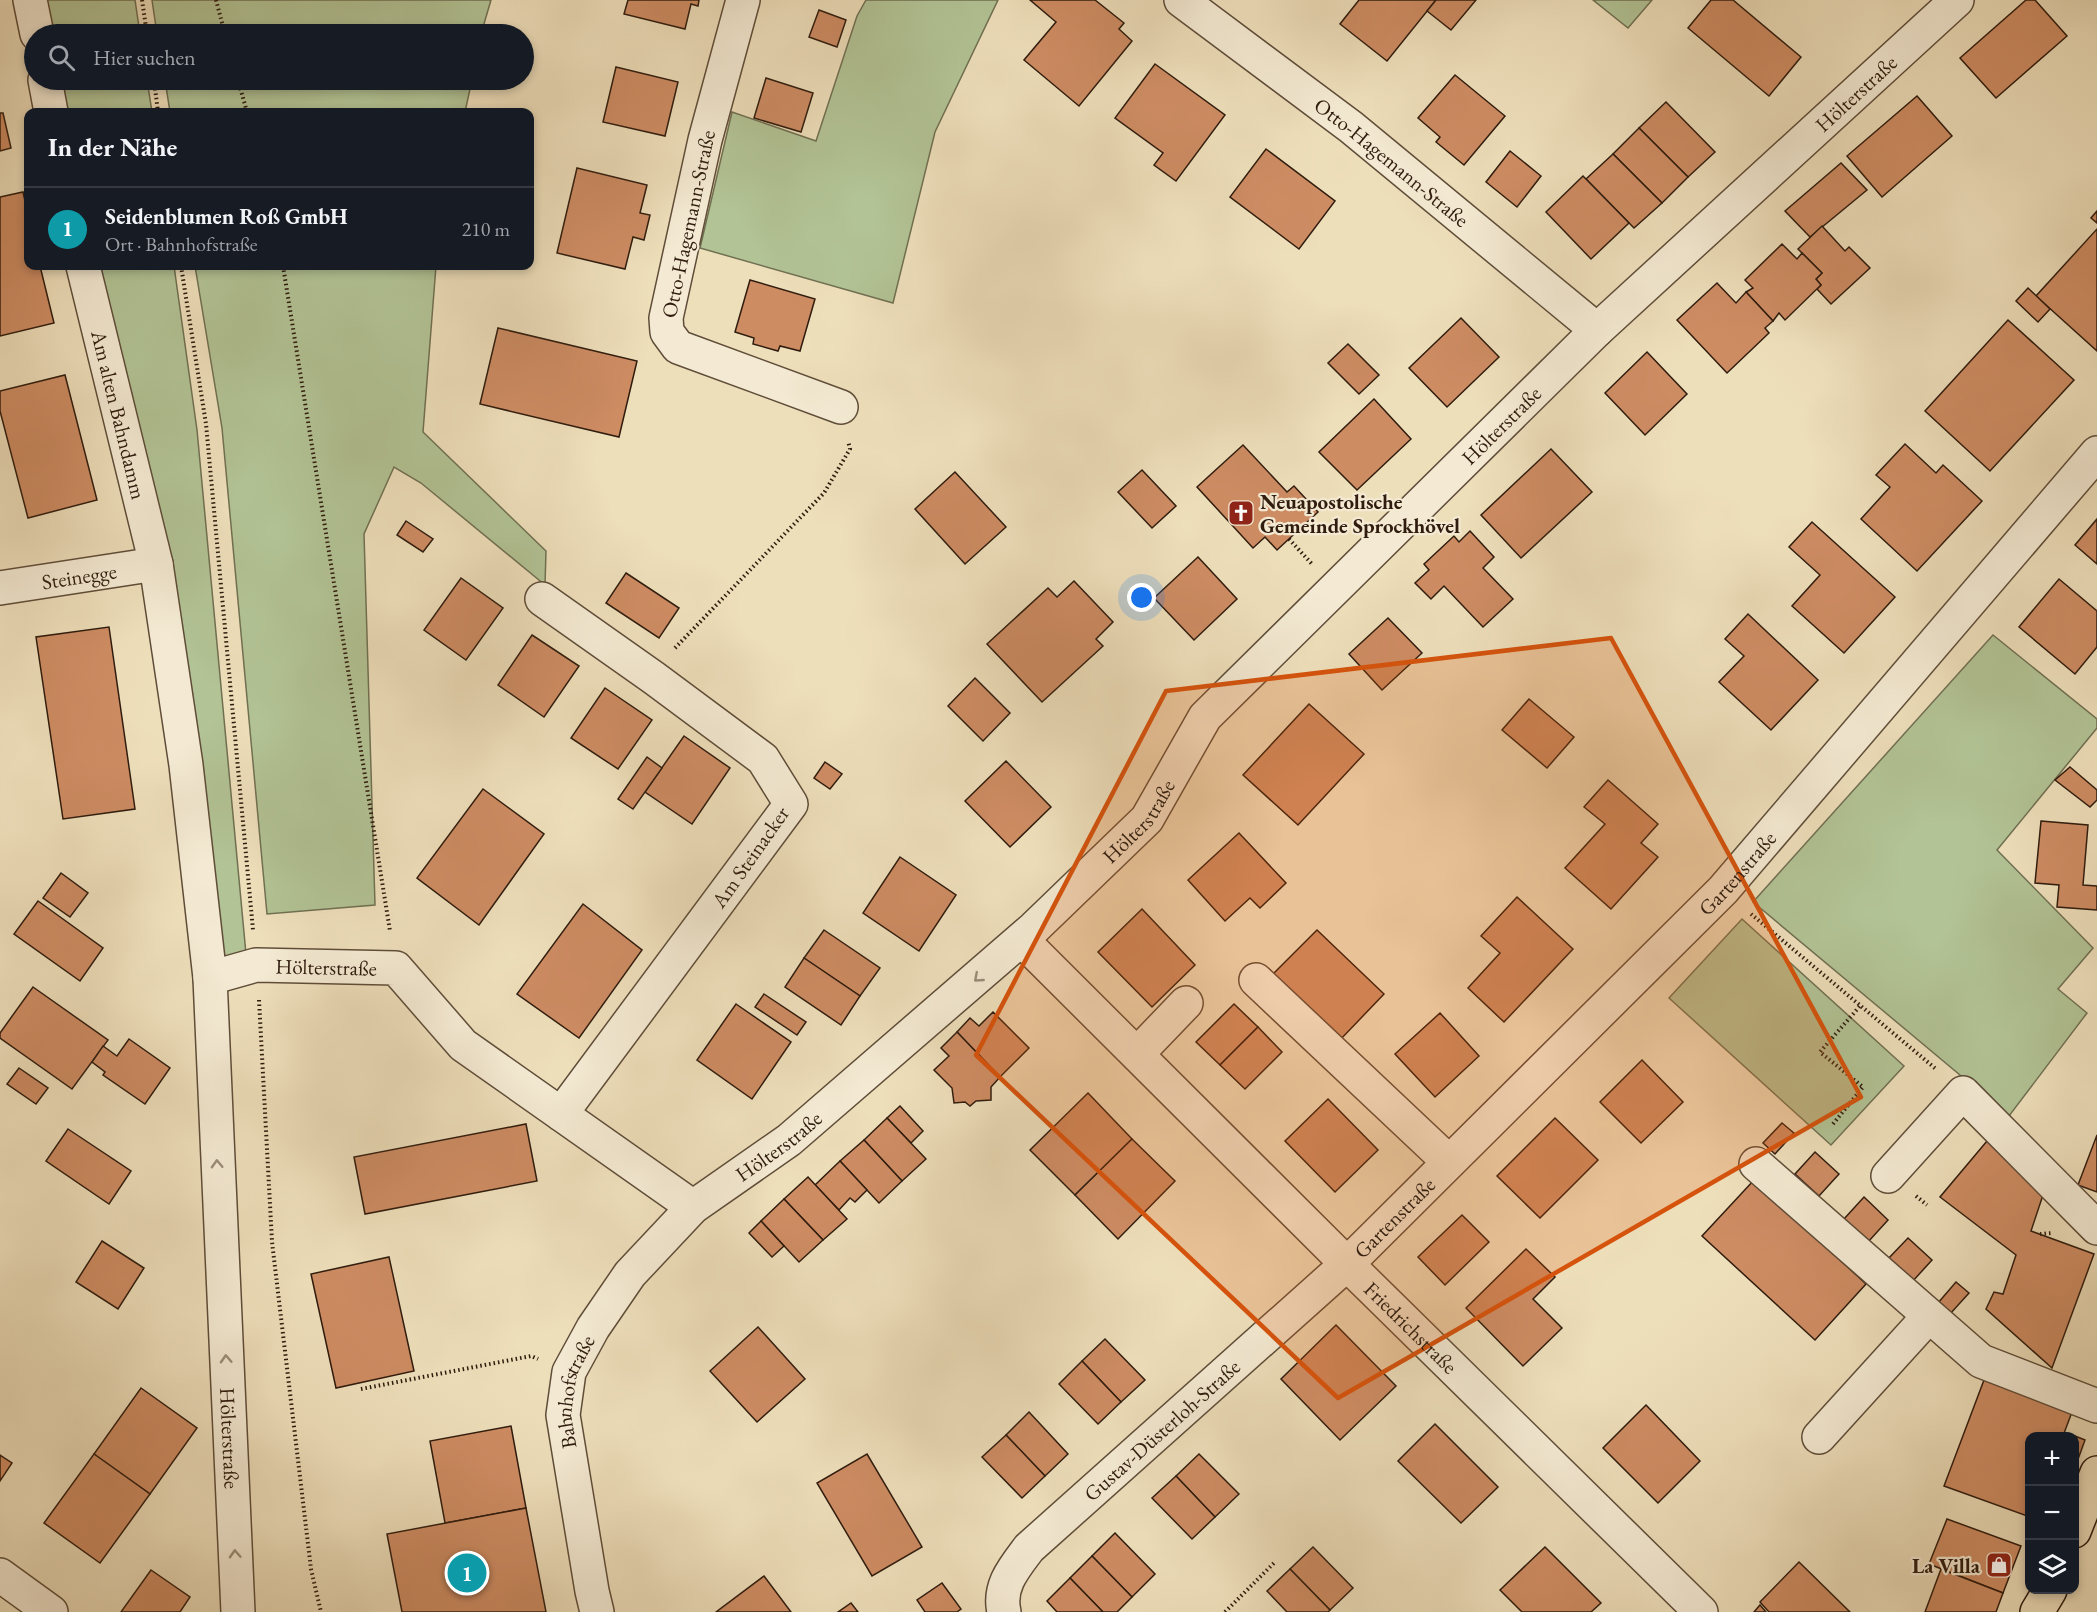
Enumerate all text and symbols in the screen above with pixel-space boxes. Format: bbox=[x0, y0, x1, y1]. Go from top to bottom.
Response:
search box bbox=[24, 24, 534, 90]
icon: search bbox=[45, 41, 78, 74]
text: Hier suchen bbox=[93, 43, 196, 72]
street label: Hölterstraße bbox=[1809, 49, 1902, 137]
street label: Otto-Hagemann-Straße bbox=[1309, 91, 1475, 233]
street label: Otto-Hagemann-Straße bbox=[655, 128, 721, 320]
text: In der Nähe bbox=[48, 130, 177, 164]
text: Seidenblumen Roß GmbH bbox=[105, 202, 348, 231]
text: 1 bbox=[62, 216, 73, 242]
text: 210 m bbox=[462, 216, 510, 242]
text: Ort · Bahnhofstraße bbox=[105, 231, 258, 257]
street label: Am alten Bahndamm bbox=[85, 326, 153, 502]
street label: Hölterstraße bbox=[1455, 380, 1546, 470]
place label: Neuapostolische Gemeinde Sprockhövel bbox=[1260, 488, 1460, 539]
church icon: Neuapostolische Gemeinde Sprockhövel bbox=[1226, 498, 1256, 528]
street label: Steinegge bbox=[40, 557, 118, 595]
your location bbox=[1127, 583, 1156, 612]
street label: Hölterstraße bbox=[1096, 774, 1180, 869]
street label: Am Steinacker bbox=[705, 801, 795, 914]
street label: Gartenstraße bbox=[1692, 825, 1781, 921]
street label: Hölterstraße bbox=[275, 952, 377, 981]
one-way arrow bbox=[974, 971, 985, 982]
street label: Hölterstraße bbox=[730, 1104, 827, 1187]
one-way arrow bbox=[211, 1159, 224, 1168]
street label: Gartenstraße bbox=[1348, 1171, 1440, 1264]
street label: Friedrichstraße bbox=[1359, 1275, 1464, 1379]
street label: Bahnhofstraße bbox=[549, 1330, 600, 1451]
street label: Gustav-Düsterloh-Straße bbox=[1078, 1353, 1245, 1507]
one-way arrow bbox=[219, 1354, 232, 1363]
street label: Hölterstraße bbox=[215, 1387, 246, 1490]
map controls bbox=[2025, 1432, 2079, 1594]
button: + bbox=[2025, 1432, 2079, 1486]
button: − bbox=[2025, 1486, 2079, 1540]
button: layers bbox=[2025, 1540, 2079, 1594]
one-way arrow bbox=[229, 1549, 242, 1558]
pin: 1 bbox=[448, 1550, 486, 1596]
shop icon: La Villa bbox=[1984, 1550, 2014, 1580]
place label: La Villa bbox=[1912, 1552, 1981, 1579]

